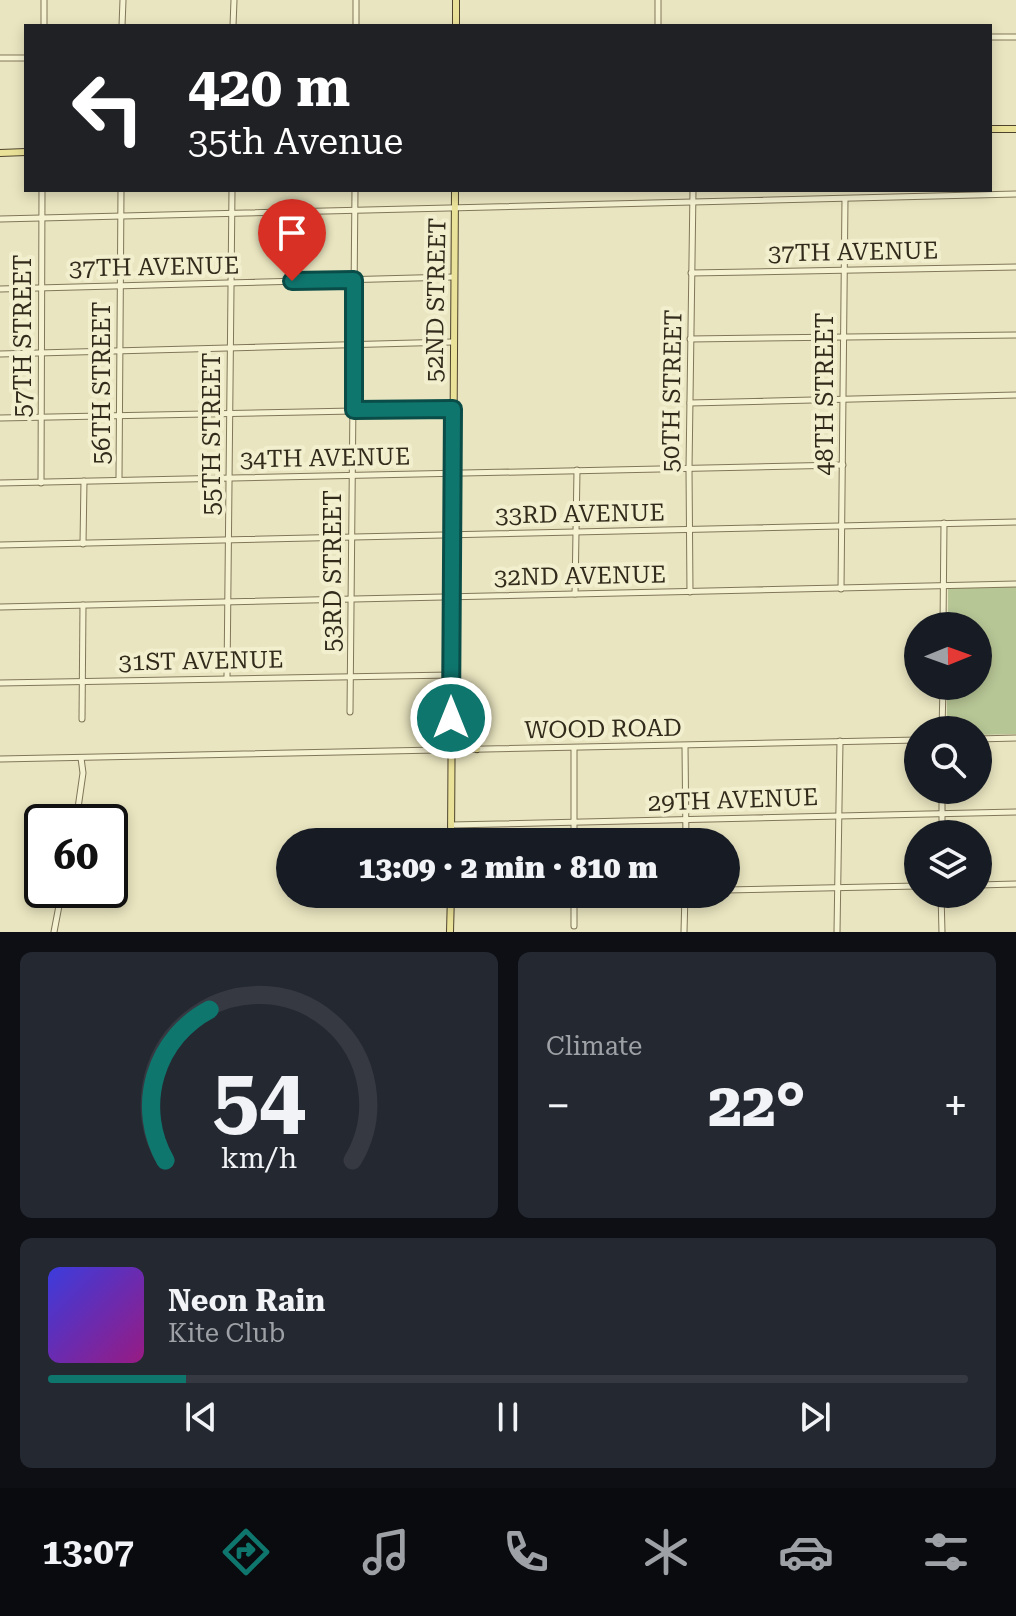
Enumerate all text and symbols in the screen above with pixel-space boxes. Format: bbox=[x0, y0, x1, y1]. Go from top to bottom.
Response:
text: 420 m bbox=[188, 54, 350, 120]
icon: left bbox=[56, 56, 160, 160]
text: 35th Avenue bbox=[188, 121, 403, 163]
pin bbox=[258, 199, 326, 281]
icon: arrive bbox=[270, 211, 314, 255]
street label: 52ND STREET bbox=[421, 217, 451, 383]
street label: 37TH AVENUE bbox=[768, 237, 938, 267]
street label: 37TH AVENUE bbox=[69, 252, 239, 282]
street label: 57TH STREET bbox=[9, 255, 37, 417]
street label: 56TH STREET bbox=[88, 302, 116, 464]
street label: 50TH STREET bbox=[657, 309, 687, 473]
street label: 48TH STREET bbox=[811, 313, 839, 475]
street label: 55TH STREET bbox=[198, 353, 226, 515]
street label: 34TH AVENUE bbox=[240, 443, 410, 473]
street label: 53RD STREET bbox=[319, 490, 347, 652]
street label: 33RD AVENUE bbox=[495, 499, 665, 529]
street label: 32ND AVENUE bbox=[494, 560, 666, 592]
north arrow bbox=[904, 612, 992, 700]
map controls bbox=[904, 612, 992, 908]
street label: 31ST AVENUE bbox=[118, 646, 284, 676]
position arrow bbox=[409, 676, 493, 760]
street label: WOOD ROAD bbox=[524, 714, 682, 744]
button: search bbox=[904, 716, 992, 804]
street label: 29TH AVENUE bbox=[647, 783, 819, 817]
speed limit sign: 60 bbox=[24, 804, 128, 908]
button: layers bbox=[904, 820, 992, 908]
text: 13:09 · 2 min · 810 m bbox=[358, 850, 658, 885]
text: Climate bbox=[546, 1031, 642, 1061]
text: 54 bbox=[212, 1050, 306, 1147]
text: 22° bbox=[708, 1070, 806, 1141]
text: − bbox=[546, 1080, 571, 1132]
text: + bbox=[943, 1080, 968, 1132]
text: km/h bbox=[221, 1141, 297, 1175]
text: Neon Rain bbox=[168, 1283, 325, 1318]
text: Kite Club bbox=[168, 1318, 285, 1348]
icon: previous bbox=[179, 1395, 223, 1439]
icon: pause bbox=[486, 1395, 530, 1439]
icon: next bbox=[793, 1395, 837, 1439]
icon: directions bbox=[218, 1524, 274, 1580]
icon: music bbox=[358, 1524, 414, 1580]
icon: phone bbox=[498, 1524, 554, 1580]
icon: climate bbox=[638, 1524, 694, 1580]
icon: car bbox=[778, 1524, 834, 1580]
icon: filters bbox=[918, 1524, 974, 1580]
text: 13:07 bbox=[42, 1531, 134, 1573]

